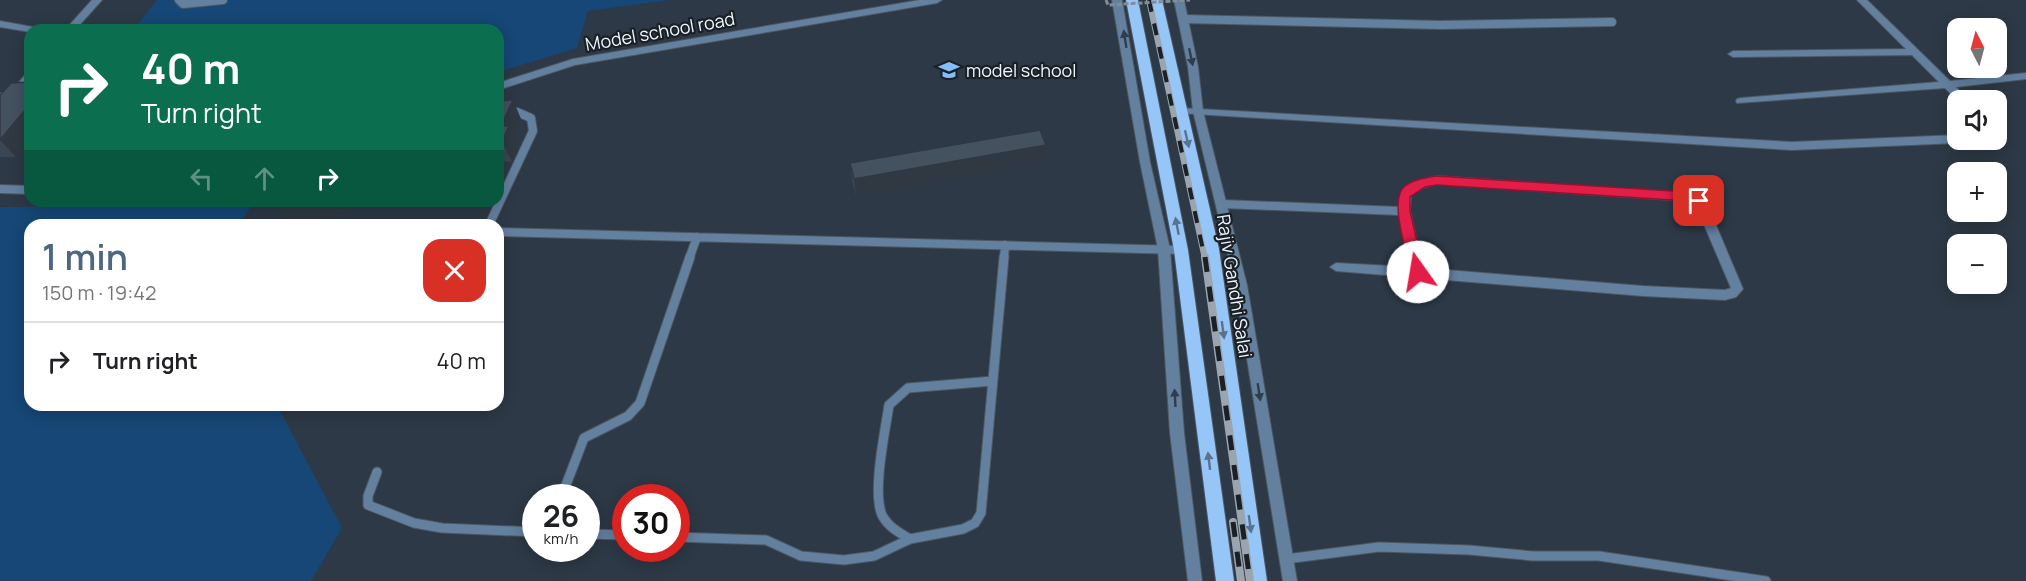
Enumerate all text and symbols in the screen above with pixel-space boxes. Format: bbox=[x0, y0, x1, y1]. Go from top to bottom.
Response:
street label: Model school road bbox=[583, 6, 737, 56]
north arrow bbox=[1947, 18, 2007, 78]
map controls bbox=[1947, 18, 2007, 294]
one-way arrow bbox=[1121, 29, 1130, 48]
text: 40 m bbox=[141, 39, 240, 97]
icon: right bbox=[42, 48, 120, 126]
one-way arrow bbox=[1187, 48, 1196, 67]
school or university icon: model school bbox=[937, 58, 961, 82]
place label: model school bbox=[966, 58, 1076, 82]
button: sound bbox=[1947, 90, 2007, 150]
text: Turn right bbox=[141, 94, 262, 131]
one-way arrow bbox=[1183, 130, 1193, 148]
icon: left bbox=[185, 162, 218, 195]
icon: ahead bbox=[248, 162, 281, 195]
icon: right bbox=[311, 162, 344, 195]
button: + bbox=[1947, 162, 2007, 222]
pin bbox=[1673, 175, 1724, 226]
icon: arrive bbox=[1682, 184, 1715, 217]
street label: Rajiv Gandhi Salai bbox=[1212, 213, 1258, 359]
one-way arrow bbox=[1172, 216, 1181, 235]
text: 1 min bbox=[42, 232, 128, 281]
button: − bbox=[1947, 234, 2007, 294]
button: close bbox=[423, 239, 486, 302]
position arrow bbox=[1386, 240, 1450, 304]
text: 150 m · 19:42 bbox=[42, 279, 156, 306]
one-way arrow bbox=[1219, 321, 1228, 340]
icon: right bbox=[42, 345, 75, 378]
text: Turn right bbox=[93, 346, 198, 376]
text: 40 m bbox=[437, 346, 486, 376]
one-way arrow bbox=[1254, 383, 1263, 402]
one-way arrow bbox=[1170, 388, 1179, 407]
one-way arrow bbox=[1204, 451, 1214, 470]
speed limit sign: 30 bbox=[612, 484, 690, 562]
text: 26 bbox=[543, 495, 579, 536]
one-way arrow bbox=[1245, 514, 1254, 533]
text: km/h bbox=[544, 528, 578, 549]

